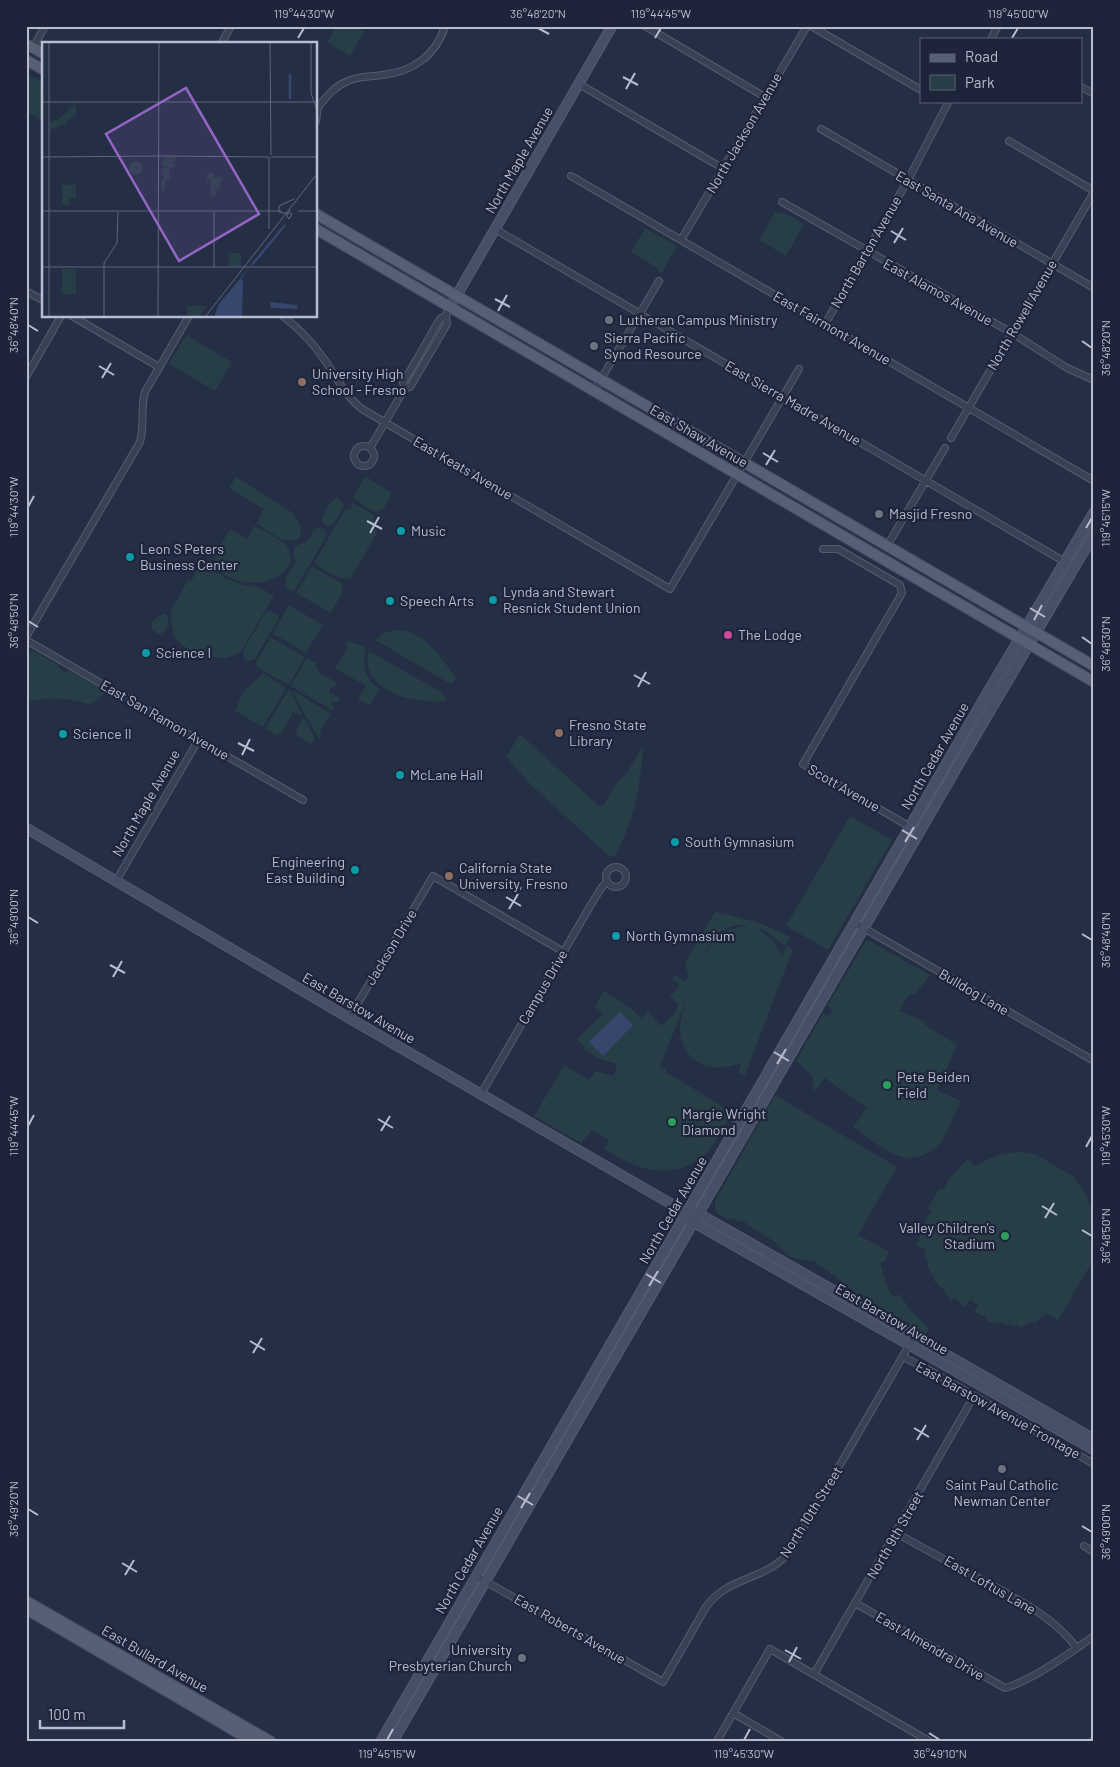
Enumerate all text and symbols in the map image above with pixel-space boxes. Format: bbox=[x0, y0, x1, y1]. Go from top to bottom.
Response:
text: 119°44'30"W bbox=[274, 6, 335, 20]
text: 36°48'20"N bbox=[510, 6, 566, 20]
text: 119°44'45"W bbox=[631, 6, 692, 20]
text: 119°45'00"W bbox=[988, 6, 1049, 20]
legend bbox=[920, 38, 1082, 102]
inset map bbox=[42, 42, 318, 318]
text: Road bbox=[965, 47, 998, 65]
street label: North Jackson Avenue bbox=[702, 69, 785, 196]
text: Park bbox=[965, 73, 995, 91]
street label: North Maple Avenue bbox=[481, 103, 556, 216]
street label: East Santa Ana Avenue bbox=[893, 167, 1022, 251]
street label: North Barton Avenue bbox=[827, 193, 905, 311]
street label: East Alamos Avenue bbox=[881, 254, 996, 329]
street label: North Rowell Avenue bbox=[983, 256, 1060, 373]
street label: East Fairmont Avenue bbox=[771, 287, 894, 368]
text: 36°48'40"N bbox=[6, 297, 20, 353]
place label: Lutheran Campus Ministry bbox=[619, 311, 778, 328]
marker: Lutheran Campus Ministry bbox=[603, 314, 615, 326]
text: 36°48'20"N bbox=[1098, 320, 1112, 376]
place label: Sierra Pacific Synod Resource bbox=[604, 329, 702, 362]
marker: Sierra Pacific Synod Resource bbox=[588, 340, 600, 352]
street label: East Sierra Madre Avenue bbox=[722, 357, 864, 448]
place label: University High School - Fresno bbox=[312, 365, 406, 398]
marker: University High School - Fresno bbox=[296, 376, 308, 388]
street label: East Shaw Avenue bbox=[647, 401, 751, 471]
street label: East Keats Avenue bbox=[410, 432, 516, 503]
text: 119°44'30"W bbox=[6, 476, 20, 537]
text: 119°45'15"W bbox=[1098, 489, 1112, 547]
place label: Masjid Fresno bbox=[889, 505, 972, 522]
marker: Masjid Fresno bbox=[873, 508, 885, 520]
place label: Music bbox=[411, 522, 446, 539]
marker: Music bbox=[395, 525, 407, 537]
place label: Leon S Peters Business Center bbox=[140, 540, 238, 573]
marker: Leon S Peters Business Center bbox=[124, 551, 136, 563]
place label: Lynda and Stewart Resnick Student Union bbox=[503, 583, 641, 616]
place label: Speech Arts bbox=[400, 592, 474, 609]
text: 36°48'50"N bbox=[6, 593, 20, 649]
marker: Lynda and Stewart Resnick Student Union bbox=[487, 594, 499, 606]
marker: Speech Arts bbox=[384, 595, 396, 607]
text: 36°48'30"N bbox=[1098, 616, 1112, 672]
place label: The Lodge bbox=[738, 626, 802, 643]
marker: The Lodge bbox=[722, 629, 734, 641]
place label: Science I bbox=[156, 644, 211, 661]
marker: Science I bbox=[140, 647, 152, 659]
street label: East San Ramon Avenue bbox=[98, 676, 233, 763]
street label: North Cedar Avenue bbox=[897, 699, 972, 812]
place label: Fresno State Library bbox=[569, 716, 646, 749]
place label: Science II bbox=[73, 725, 132, 742]
marker: Fresno State Library bbox=[553, 727, 565, 739]
marker: Science II bbox=[57, 728, 69, 740]
street label: North Maple Avenue bbox=[108, 746, 183, 859]
street label: Scott Avenue bbox=[805, 760, 883, 815]
place label: McLane Hall bbox=[410, 766, 483, 783]
marker: McLane Hall bbox=[394, 769, 406, 781]
place label: South Gymnasium bbox=[685, 833, 794, 850]
marker: South Gymnasium bbox=[669, 836, 681, 848]
place label: Engineering East Building bbox=[266, 853, 345, 886]
place label: California State University, Fresno bbox=[459, 859, 568, 892]
marker: Engineering East Building bbox=[349, 864, 361, 876]
marker: California State University, Fresno bbox=[443, 870, 455, 882]
text: 36°49'00"N bbox=[6, 889, 20, 945]
street label: Jackson Drive bbox=[361, 906, 420, 988]
text: 36°48'40"N bbox=[1098, 912, 1112, 968]
place label: North Gymnasium bbox=[626, 927, 735, 944]
marker: North Gymnasium bbox=[610, 930, 622, 942]
street label: Campus Drive bbox=[514, 947, 571, 1027]
street label: Bulldog Lane bbox=[936, 965, 1012, 1018]
street label: East Barstow Avenue bbox=[300, 968, 419, 1047]
place label: Pete Beiden Field bbox=[897, 1068, 970, 1101]
marker: Pete Beiden Field bbox=[881, 1079, 893, 1091]
text: 119°44'45"W bbox=[6, 1095, 20, 1156]
place label: Margie Wright Diamond bbox=[682, 1105, 766, 1138]
text: 119°45'30"W bbox=[1098, 1105, 1112, 1166]
marker: Margie Wright Diamond bbox=[666, 1116, 678, 1128]
street label: North Cedar Avenue bbox=[635, 1153, 710, 1266]
text: 36°48'50"N bbox=[1098, 1208, 1112, 1264]
place label: Valley Children's Stadium bbox=[899, 1219, 995, 1252]
marker: Valley Children's Stadium bbox=[999, 1230, 1011, 1242]
street label: East Barstow Avenue bbox=[833, 1279, 952, 1358]
street label: East Barstow Avenue Frontage bbox=[913, 1357, 1083, 1462]
street label: North 10th Street bbox=[776, 1463, 845, 1560]
marker: Saint Paul Catholic Newman Center bbox=[996, 1463, 1008, 1475]
place label: Saint Paul Catholic Newman Center bbox=[946, 1476, 1058, 1509]
text: 36°49'20"N bbox=[6, 1481, 20, 1537]
street label: North 9th Street bbox=[863, 1488, 927, 1582]
street label: North Cedar Avenue bbox=[431, 1503, 506, 1616]
text: 36°49'00"N bbox=[1098, 1504, 1112, 1560]
street label: East Loftus Lane bbox=[941, 1551, 1039, 1618]
street label: East Roberts Avenue bbox=[512, 1590, 629, 1667]
street label: East Almendra Drive bbox=[873, 1608, 987, 1683]
street label: East Bullard Avenue bbox=[99, 1621, 211, 1696]
place label: University Presbyterian Church bbox=[389, 1641, 513, 1674]
marker: University Presbyterian Church bbox=[516, 1652, 528, 1664]
scale bar bbox=[40, 1697, 124, 1729]
text: 100 m bbox=[48, 1705, 86, 1723]
text: 119°45'15"W bbox=[358, 1746, 416, 1760]
text: 119°45'30"W bbox=[714, 1746, 775, 1760]
text: 36°49'10"N bbox=[913, 1746, 967, 1760]

